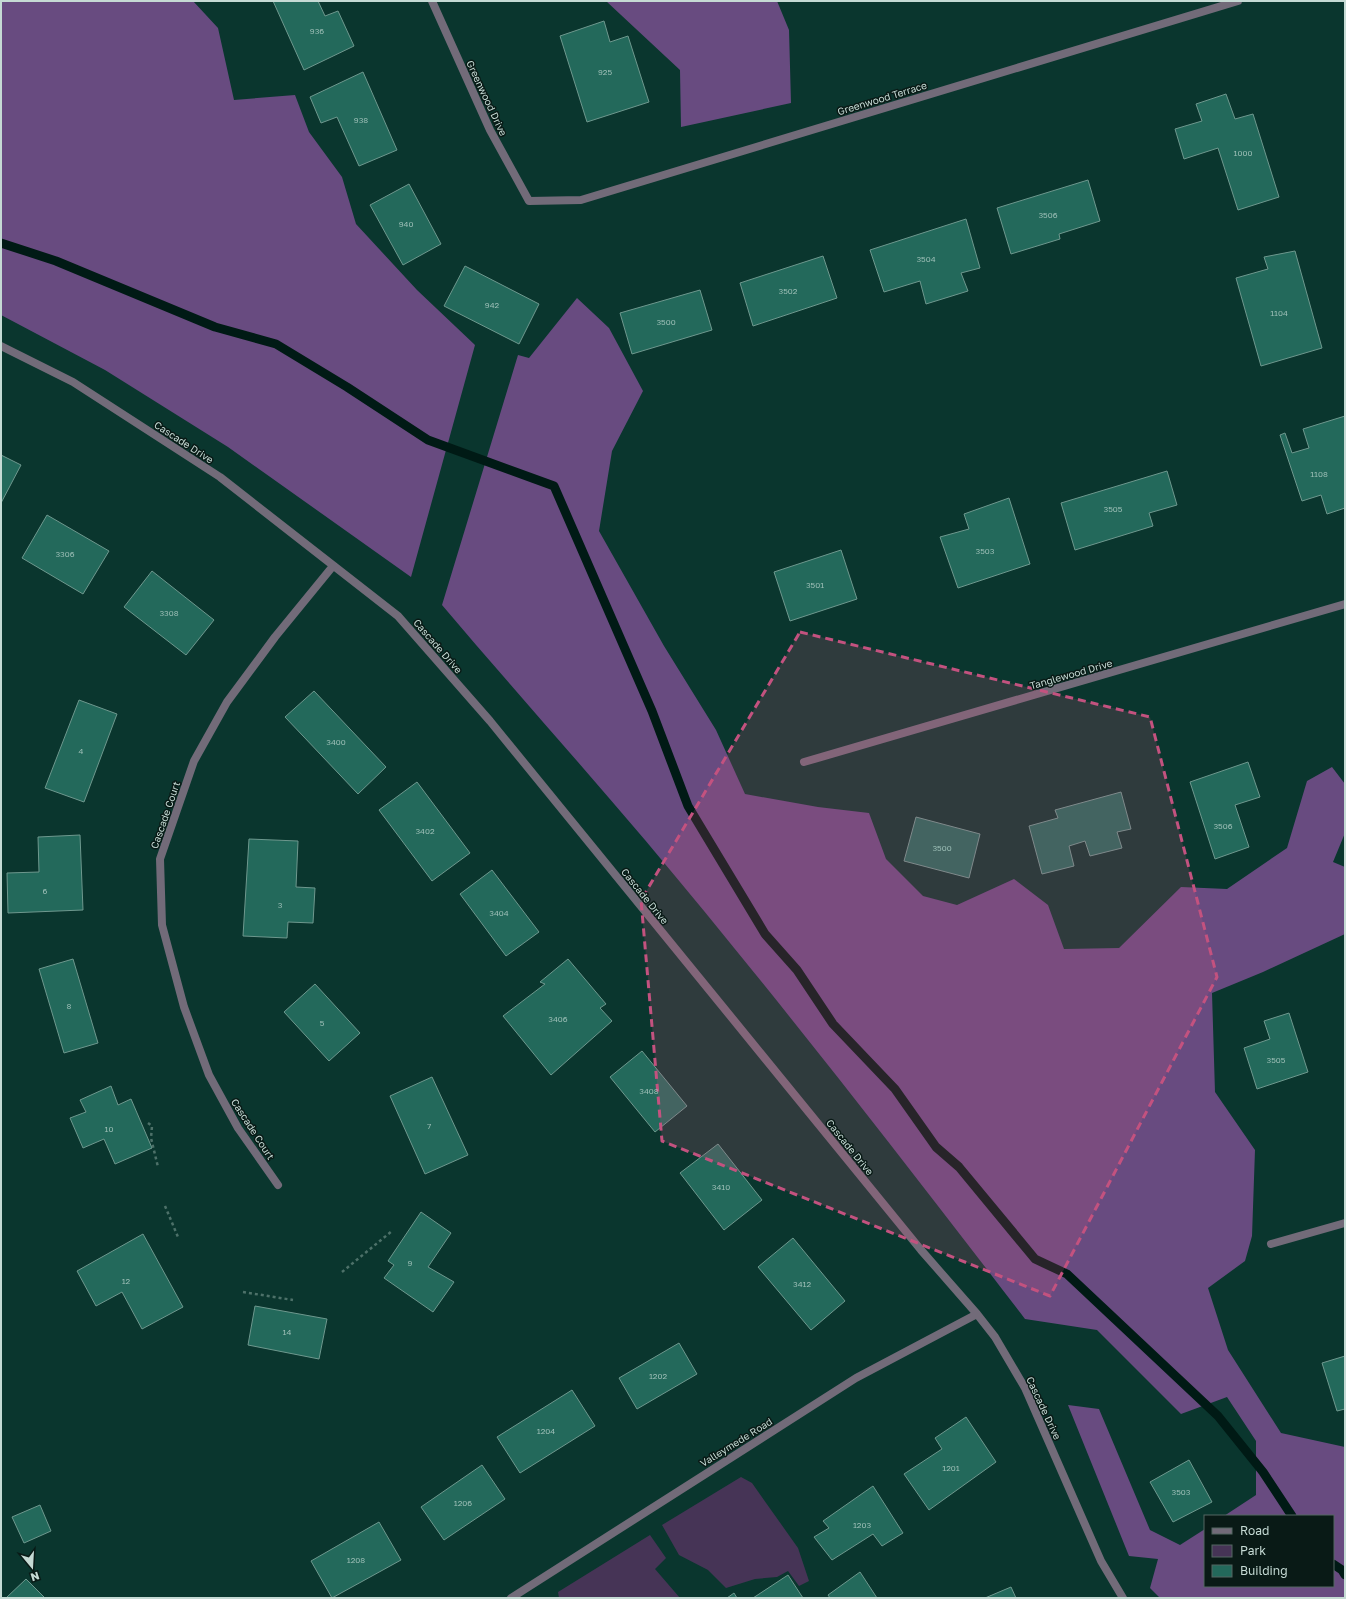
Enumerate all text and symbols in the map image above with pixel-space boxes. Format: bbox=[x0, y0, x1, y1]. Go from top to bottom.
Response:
house number: 936 bbox=[310, 26, 324, 36]
street label: Greenwood Drive bbox=[464, 58, 510, 138]
house number: 925 bbox=[598, 67, 612, 77]
street label: Greenwood Terrace bbox=[836, 79, 928, 117]
house number: 938 bbox=[354, 115, 368, 125]
house number: 1000 bbox=[1234, 148, 1252, 158]
house number: 3506 bbox=[1038, 210, 1058, 220]
house number: 940 bbox=[399, 219, 413, 229]
house number: 3504 bbox=[916, 254, 936, 264]
house number: 3502 bbox=[779, 286, 798, 296]
house number: 942 bbox=[485, 300, 500, 310]
house number: 1104 bbox=[1270, 308, 1288, 318]
house number: 3500 bbox=[656, 317, 676, 327]
street label: Cascade Drive bbox=[152, 418, 216, 466]
house number: 1108 bbox=[1310, 469, 1328, 479]
house number: 3505 bbox=[1104, 504, 1123, 514]
house number: 3503 bbox=[976, 546, 995, 556]
house number: 3306 bbox=[55, 549, 75, 559]
house number: 3501 bbox=[806, 580, 824, 590]
house number: 3308 bbox=[159, 608, 179, 618]
street label: Cascade Drive bbox=[411, 616, 465, 676]
street label: Tanglewood Drive bbox=[1028, 656, 1114, 692]
house number: 3400 bbox=[326, 737, 346, 747]
house number: 4 bbox=[79, 746, 84, 756]
street label: Cascade Court bbox=[148, 780, 182, 850]
house number: 3506 bbox=[1213, 821, 1233, 831]
house number: 3402 bbox=[415, 826, 435, 836]
house number: 3500 bbox=[932, 843, 952, 853]
street label: Cascade Drive bbox=[619, 866, 671, 926]
house number: 6 bbox=[43, 886, 48, 896]
house number: 3 bbox=[278, 900, 283, 910]
house number: 3404 bbox=[489, 908, 509, 918]
house number: 8 bbox=[67, 1001, 72, 1011]
house number: 3406 bbox=[548, 1014, 568, 1024]
house number: 5 bbox=[320, 1018, 325, 1028]
house number: 3505 bbox=[1267, 1055, 1286, 1065]
house number: 3408 bbox=[639, 1086, 659, 1096]
street label: Cascade Court bbox=[229, 1096, 277, 1162]
street label: Cascade Drive bbox=[824, 1117, 876, 1177]
house number: 7 bbox=[427, 1121, 431, 1131]
house number: 10 bbox=[105, 1124, 113, 1134]
house number: 3410 bbox=[712, 1182, 730, 1192]
house number: 9 bbox=[408, 1258, 413, 1268]
house number: 12 bbox=[122, 1276, 131, 1286]
house number: 3412 bbox=[793, 1279, 811, 1289]
house number: 14 bbox=[283, 1327, 291, 1337]
house number: 1202 bbox=[649, 1371, 667, 1381]
street label: Cascade Drive bbox=[1024, 1375, 1064, 1442]
street label: Valleymede Road bbox=[698, 1415, 774, 1469]
house number: 1204 bbox=[537, 1426, 555, 1436]
house number: 1201 bbox=[942, 1463, 960, 1473]
house number: 3503 bbox=[1172, 1487, 1191, 1497]
house number: 1206 bbox=[454, 1498, 472, 1508]
legend bbox=[1204, 1515, 1334, 1587]
house number: 1203 bbox=[853, 1520, 871, 1530]
text: Road bbox=[1240, 1523, 1269, 1538]
text: Park bbox=[1240, 1543, 1266, 1558]
north arrow bbox=[12, 1547, 52, 1587]
house number: 1208 bbox=[347, 1555, 365, 1565]
text: Building bbox=[1240, 1563, 1288, 1578]
text: N bbox=[29, 1570, 41, 1584]

